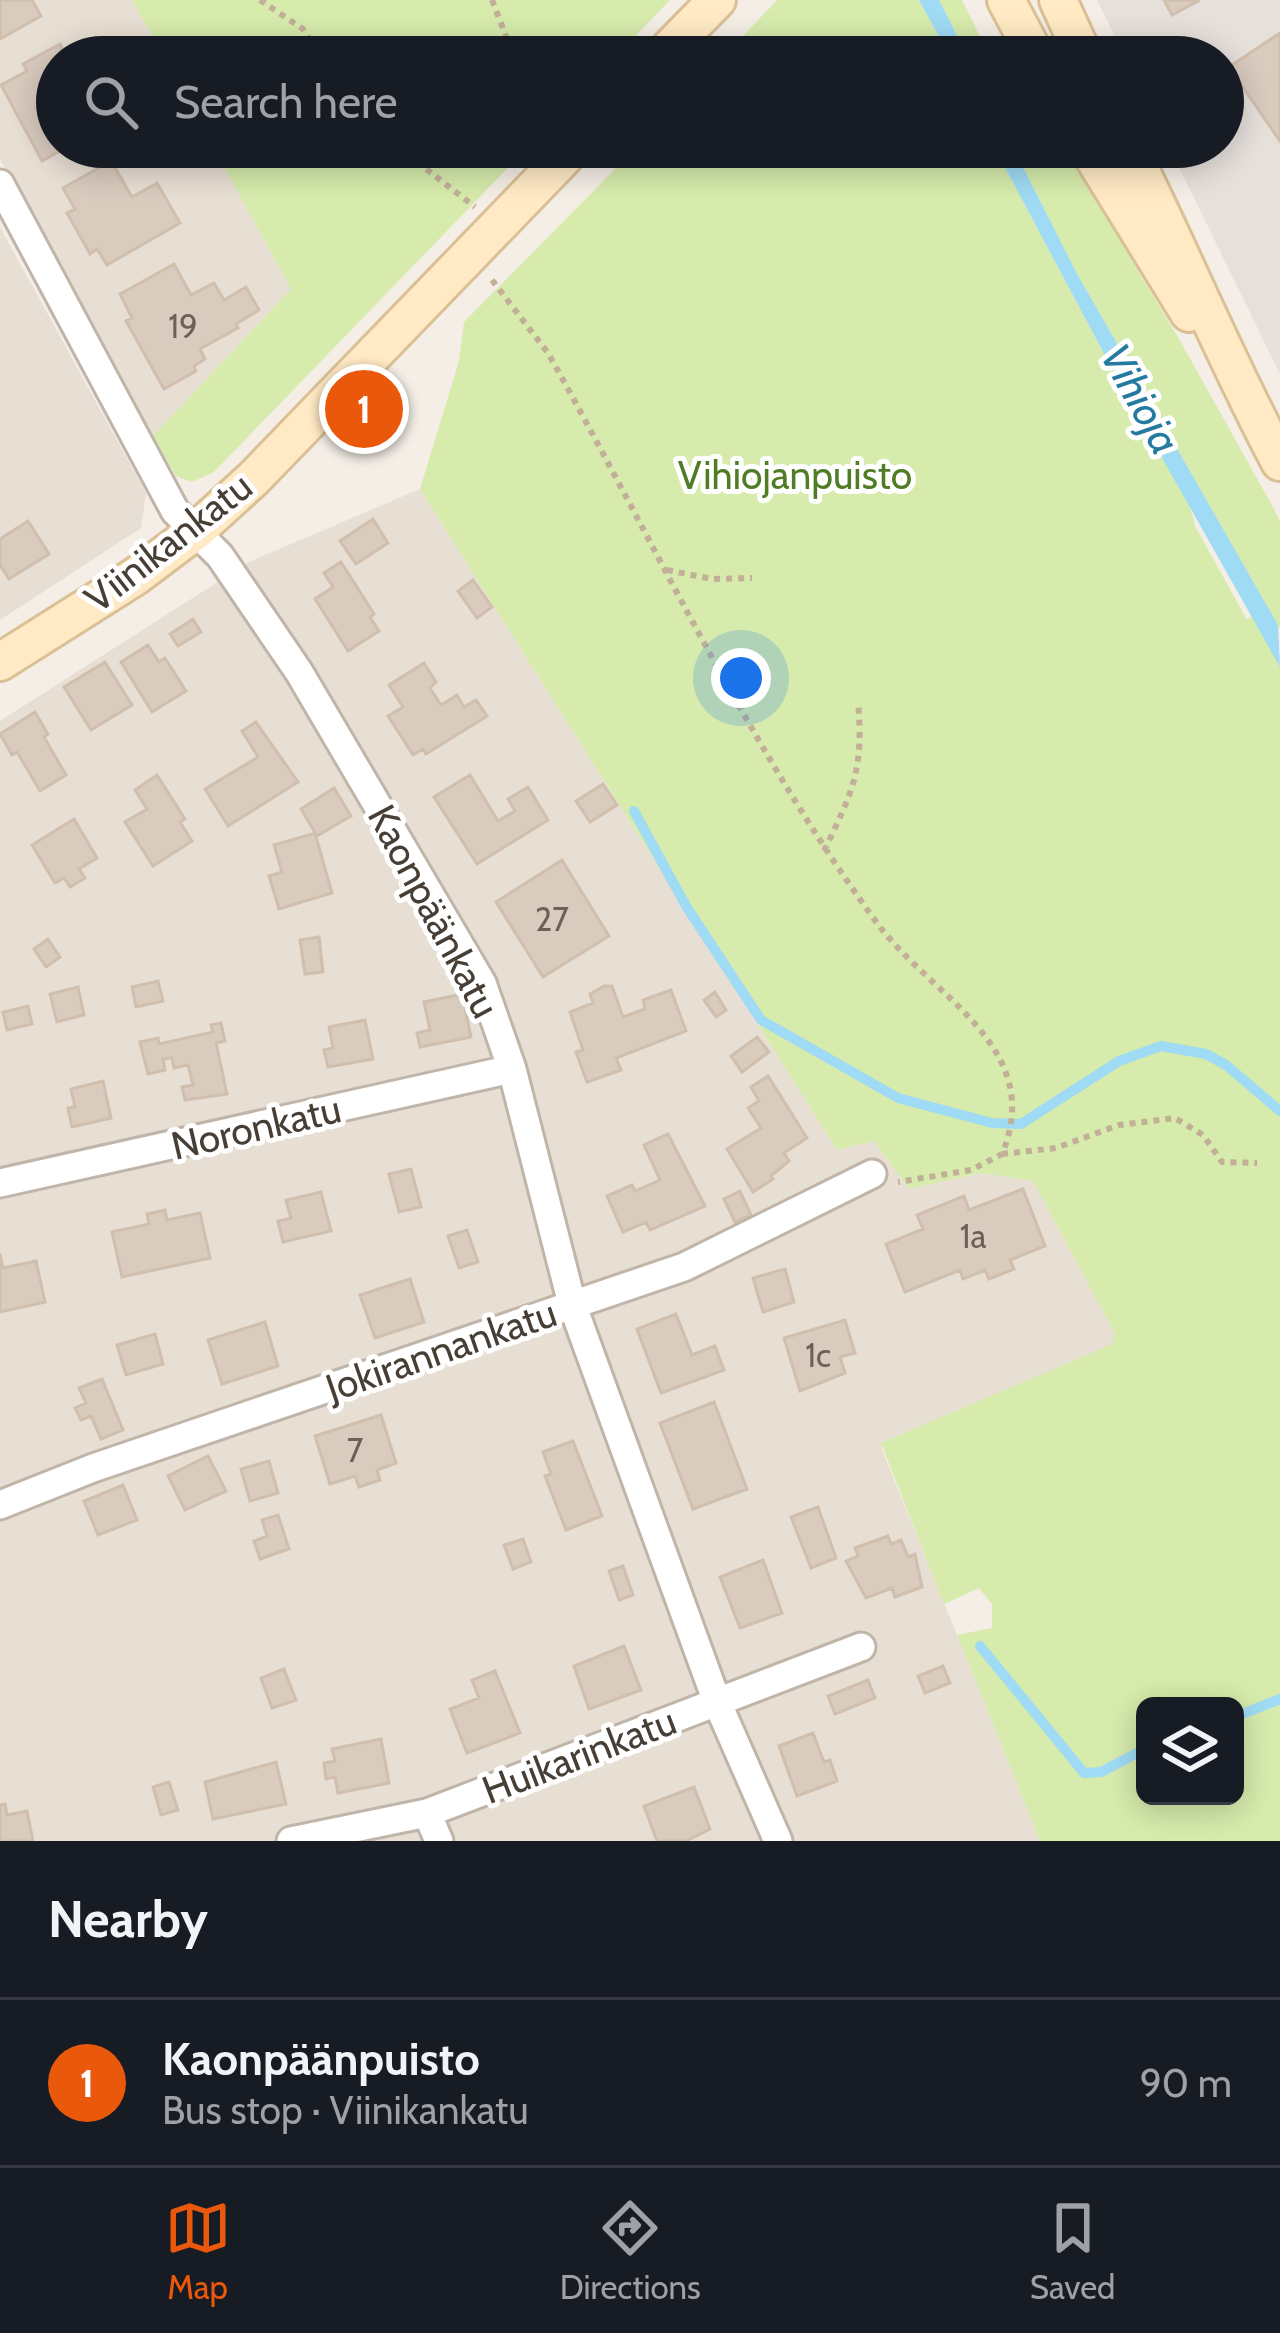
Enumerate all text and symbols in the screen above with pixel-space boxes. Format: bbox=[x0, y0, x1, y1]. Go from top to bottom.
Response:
search box bbox=[36, 36, 1244, 168]
icon: search bbox=[78, 69, 144, 135]
text: Search here bbox=[174, 75, 398, 129]
house number: 19 bbox=[168, 306, 198, 346]
water label: Vihioja bbox=[1090, 335, 1192, 463]
pin: 1 bbox=[325, 364, 403, 454]
park label: Vihiojanpuisto bbox=[678, 451, 912, 499]
street label: Viinikankatu bbox=[75, 462, 261, 622]
your location bbox=[711, 648, 771, 708]
street label: Kaonpäänkatu bbox=[358, 796, 510, 1026]
house number: 27 bbox=[535, 899, 569, 939]
street label: Noronkatu bbox=[167, 1084, 345, 1170]
house number: 1a bbox=[960, 1216, 986, 1256]
street label: Jokirannankatu bbox=[318, 1288, 563, 1412]
house number: 1c bbox=[805, 1335, 831, 1375]
house number: 7 bbox=[347, 1430, 364, 1470]
street label: Huikarinkatu bbox=[475, 1696, 683, 1814]
map controls bbox=[1136, 1697, 1244, 1805]
button: layers bbox=[1136, 1697, 1244, 1805]
text: Nearby bbox=[48, 1888, 208, 1950]
text: Kaonpäänpuisto bbox=[162, 2032, 480, 2086]
text: 1 bbox=[80, 2059, 94, 2107]
text: 90 m bbox=[1140, 2059, 1232, 2107]
text: Bus stop · Viinikankatu bbox=[162, 2086, 529, 2134]
tab: Map bbox=[165, 2195, 231, 2307]
tab: Directions bbox=[560, 2195, 701, 2307]
tab: Saved bbox=[1030, 2195, 1115, 2307]

